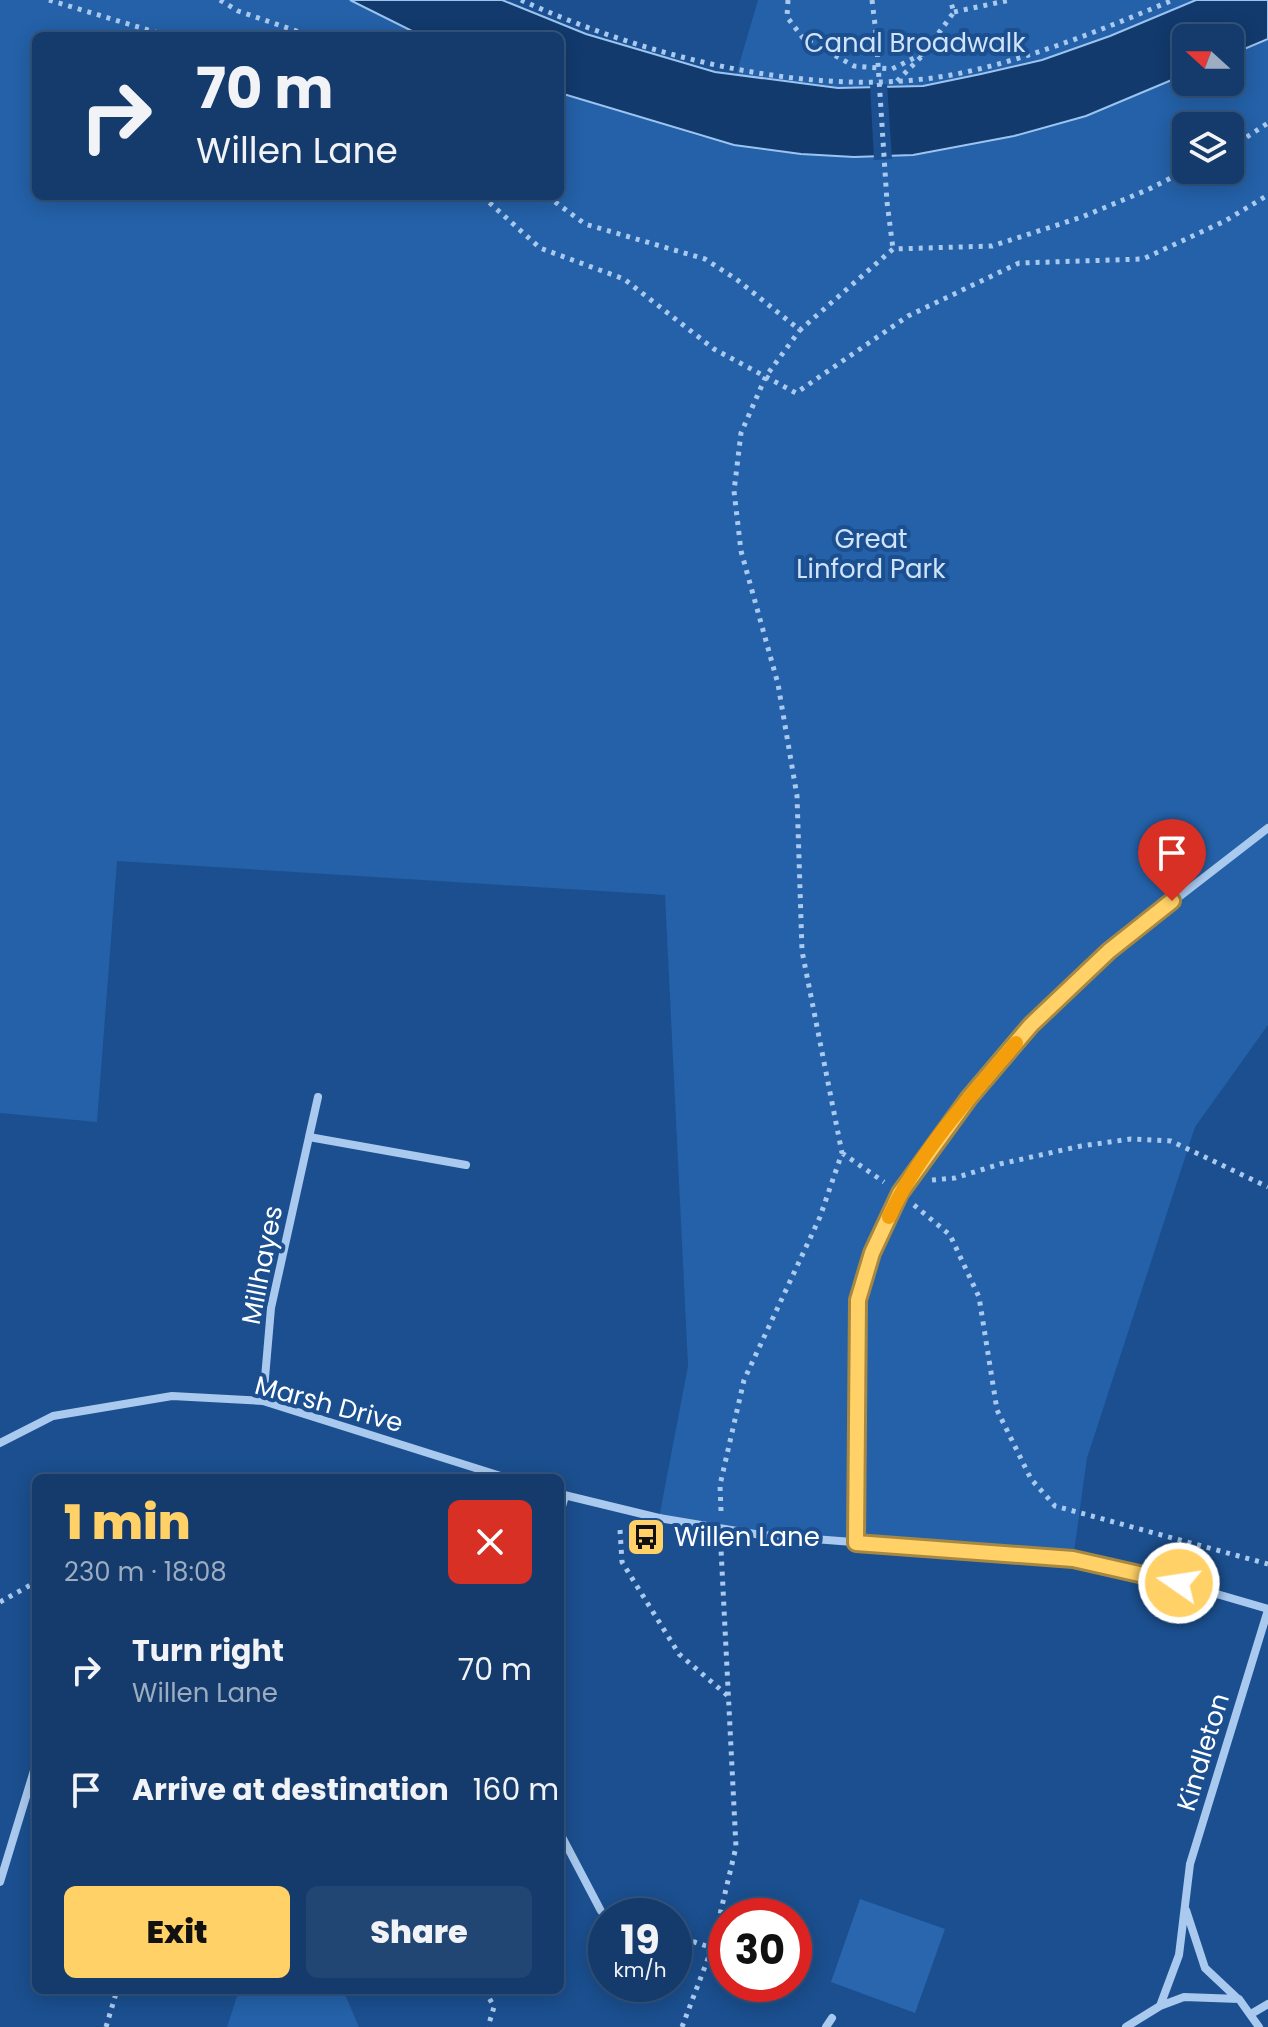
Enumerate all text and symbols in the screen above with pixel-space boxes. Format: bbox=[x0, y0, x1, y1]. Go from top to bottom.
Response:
north arrow bbox=[1172, 24, 1244, 96]
map controls bbox=[1172, 24, 1244, 184]
park label: Canal Broadwalk bbox=[804, 25, 1026, 61]
text: 70 m bbox=[196, 49, 334, 128]
icon: right bbox=[64, 64, 168, 168]
button: layers bbox=[1172, 112, 1244, 184]
text: Willen Lane bbox=[196, 125, 398, 176]
park label: Great Linford Park bbox=[796, 521, 946, 587]
pin bbox=[1138, 819, 1206, 901]
icon: arrive bbox=[1150, 831, 1194, 875]
street label: Millhayes bbox=[233, 1203, 291, 1327]
street label: Marsh Drive bbox=[251, 1367, 407, 1441]
text: 1 min bbox=[64, 1489, 191, 1556]
button: close bbox=[448, 1500, 532, 1584]
bus stop icon: Willen Lane bbox=[625, 1516, 667, 1558]
place label: Willen Lane bbox=[674, 1519, 820, 1555]
position arrow bbox=[1137, 1541, 1221, 1625]
text: 230 m · 18:08 bbox=[64, 1554, 227, 1590]
text: Turn right bbox=[132, 1629, 284, 1672]
icon: right bbox=[64, 1648, 108, 1692]
text: 70 m bbox=[458, 1648, 532, 1691]
text: Willen Lane bbox=[132, 1675, 278, 1711]
street label: Kindleton bbox=[1168, 1689, 1238, 1815]
icon: arrive bbox=[64, 1768, 108, 1812]
text: Arrive at destination bbox=[132, 1768, 449, 1811]
text: 160 m bbox=[473, 1768, 559, 1811]
button: Exit bbox=[64, 1886, 290, 1978]
button: Share bbox=[306, 1886, 532, 1978]
speed limit sign: 30 bbox=[708, 1898, 812, 2002]
text: 19 bbox=[620, 1912, 660, 1968]
text: km/h bbox=[613, 1956, 667, 1984]

